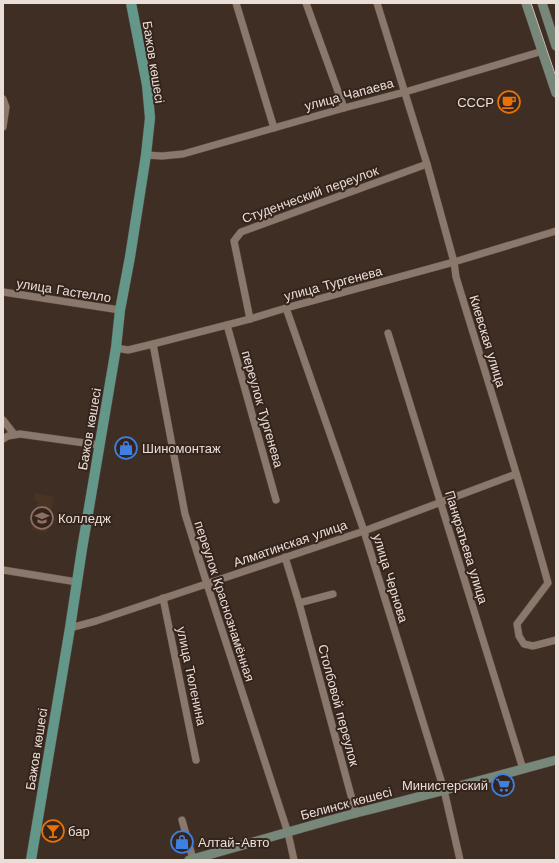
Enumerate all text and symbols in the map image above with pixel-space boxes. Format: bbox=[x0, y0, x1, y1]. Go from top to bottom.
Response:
street label: Бажов көшесі bbox=[140, 20, 167, 104]
street label: улица Чапаева bbox=[303, 75, 396, 114]
cafe icon: СССР bbox=[496, 89, 522, 115]
place label: СССР bbox=[457, 95, 494, 110]
street label: Студенческий переулок bbox=[240, 163, 381, 226]
street label: улица Тургенева bbox=[282, 263, 385, 304]
street label: улица Гастелло bbox=[16, 276, 112, 305]
street label: Киевская улица bbox=[466, 293, 509, 390]
street label: переулок Тургенева bbox=[239, 349, 287, 470]
street label: Бажов көшесі bbox=[75, 387, 104, 471]
shop icon: Шиномонтаж bbox=[113, 435, 139, 461]
place label: Шиномонтаж bbox=[142, 441, 221, 456]
street label: Панкратьева улица bbox=[442, 489, 491, 606]
school or university icon: Колледж bbox=[29, 505, 55, 531]
place label: Колледж bbox=[58, 511, 111, 526]
street label: Алматинская улица bbox=[231, 517, 350, 570]
street label: переулок Краснознамённая bbox=[191, 519, 258, 683]
street label: улица Чернова bbox=[370, 532, 411, 625]
street label: улица Тюленина bbox=[174, 625, 209, 728]
street label: Столбовой переулок bbox=[315, 643, 362, 768]
street label: Бажов көшесі bbox=[23, 707, 50, 791]
supermarket icon: Министерский bbox=[490, 772, 516, 798]
place label: Министерский bbox=[402, 778, 488, 793]
street label: Белинск көшесі bbox=[299, 784, 394, 823]
bar icon: бар bbox=[40, 818, 66, 844]
place label: бар bbox=[68, 824, 90, 839]
shop icon: Алтай-Авто bbox=[169, 829, 195, 855]
place label: Алтай-Авто bbox=[198, 835, 270, 850]

